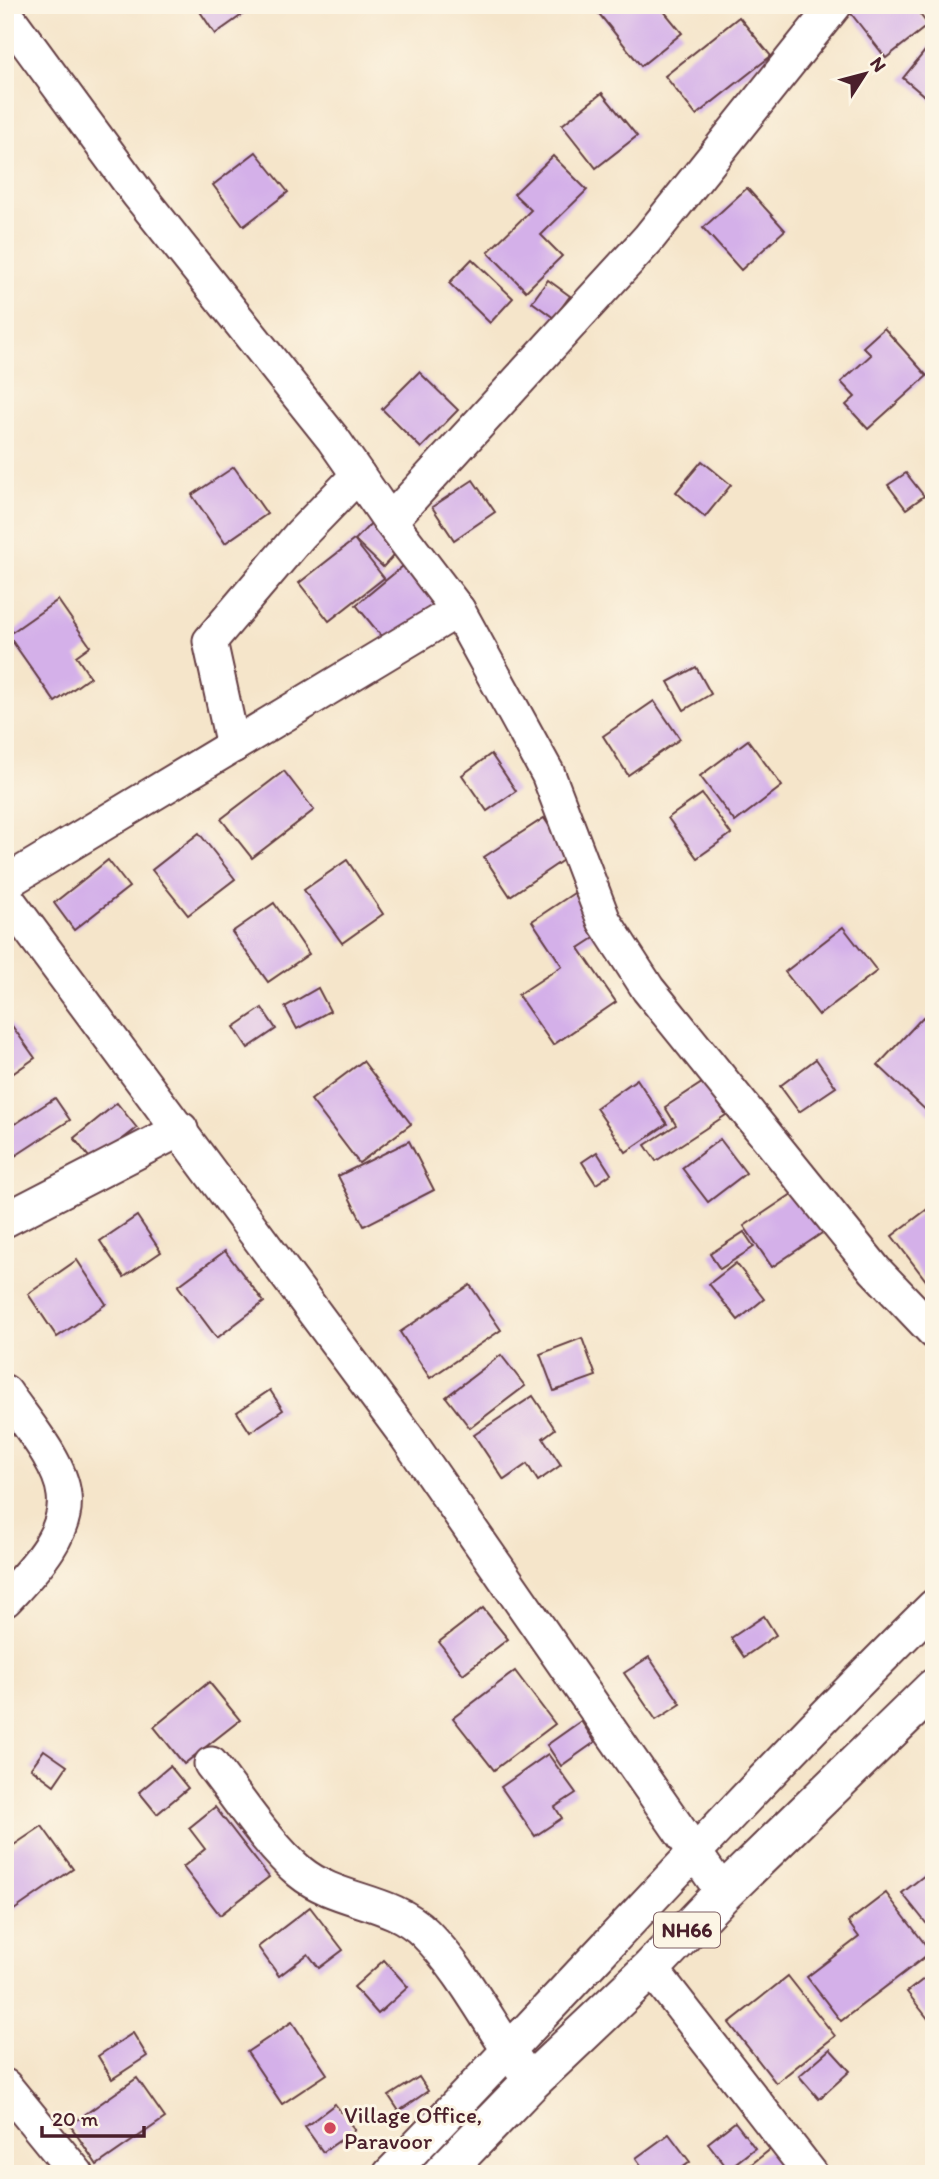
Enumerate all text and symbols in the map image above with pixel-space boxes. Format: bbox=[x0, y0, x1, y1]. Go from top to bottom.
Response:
north arrow bbox=[830, 38, 900, 108]
text: N bbox=[865, 52, 891, 76]
road number: NH66 bbox=[654, 1912, 720, 1948]
scale bar bbox=[42, 2095, 144, 2139]
place label: Village Office, Paravoor bbox=[344, 2101, 482, 2155]
text: 20 m bbox=[52, 2106, 99, 2131]
marker: Village Office, Paravoor bbox=[322, 2120, 338, 2136]

